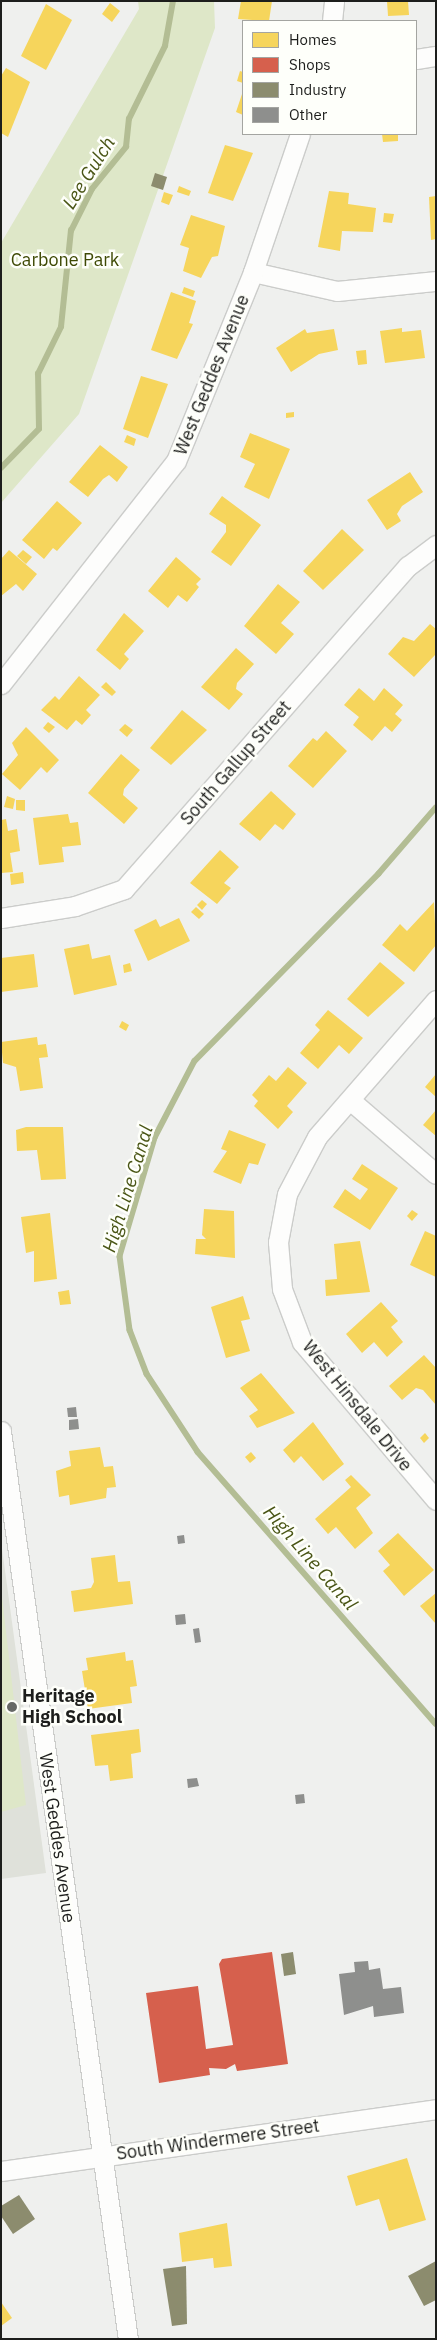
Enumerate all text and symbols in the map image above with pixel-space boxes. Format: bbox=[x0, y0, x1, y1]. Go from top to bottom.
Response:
legend bbox=[242, 20, 417, 135]
text: Homes bbox=[289, 30, 337, 49]
text: Shops bbox=[289, 55, 331, 74]
text: Industry bbox=[289, 80, 346, 99]
text: Other bbox=[289, 105, 327, 124]
water label: Lee Gulch bbox=[58, 133, 120, 213]
park label: Carbone Park bbox=[11, 249, 119, 271]
street label: West Geddes Avenue bbox=[170, 292, 254, 458]
street label: South Gallup Street bbox=[176, 696, 296, 830]
water label: High Line Canal bbox=[98, 1123, 158, 1255]
street label: West Hinsdale Drive bbox=[298, 1336, 416, 1476]
water label: High Line Canal bbox=[258, 1501, 362, 1615]
place label: Heritage High School bbox=[22, 1686, 122, 1728]
marker: Heritage High School bbox=[6, 1701, 18, 1713]
street label: West Geddes Avenue bbox=[34, 1752, 80, 1924]
street label: South Windermere Street bbox=[115, 2115, 321, 2165]

